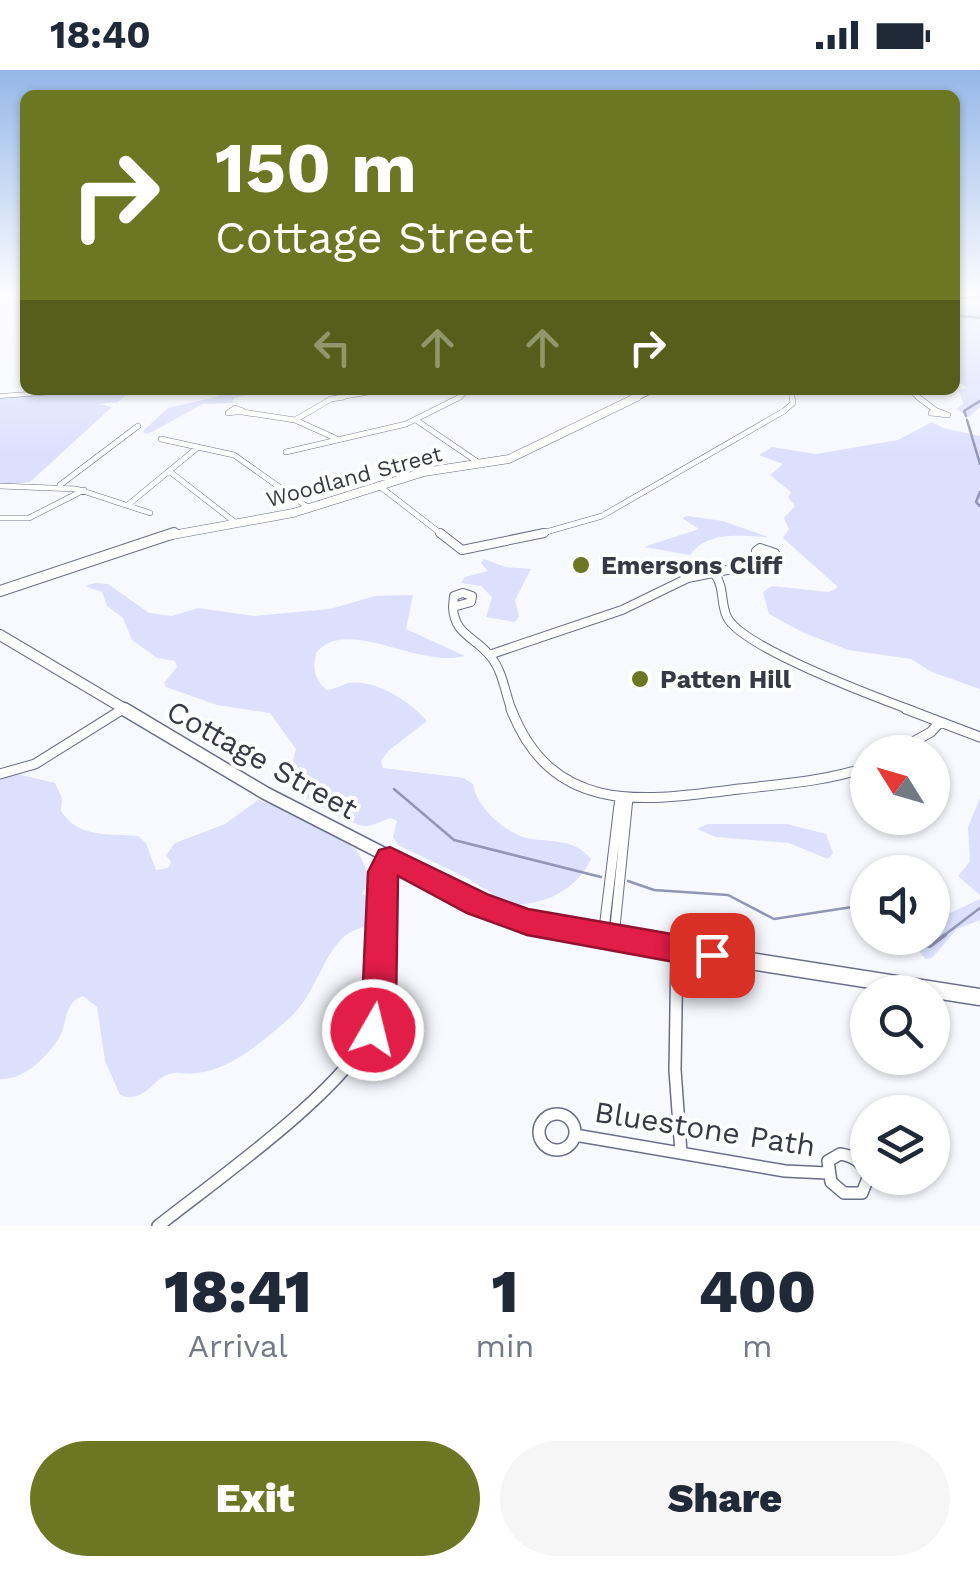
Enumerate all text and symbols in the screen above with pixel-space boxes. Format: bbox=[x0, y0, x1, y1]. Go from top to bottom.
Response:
text: 18:40 bbox=[50, 13, 151, 57]
text: 150 m bbox=[215, 127, 417, 209]
icon: right bbox=[50, 130, 180, 260]
text: Cottage Street bbox=[215, 211, 533, 264]
icon: left bbox=[305, 320, 360, 375]
icon: ahead bbox=[410, 320, 465, 375]
icon: ahead bbox=[515, 320, 570, 375]
icon: right bbox=[620, 320, 675, 375]
street label: Woodland Street bbox=[264, 441, 445, 512]
place label: Emersons Cliff bbox=[601, 551, 783, 580]
marker: Emersons Cliff bbox=[570, 554, 592, 576]
place label: Patten Hill bbox=[660, 665, 792, 694]
marker: Patten Hill bbox=[629, 668, 651, 690]
street label: Cottage Street bbox=[161, 693, 364, 827]
north arrow bbox=[850, 735, 950, 835]
map controls bbox=[850, 735, 950, 1195]
button: sound bbox=[850, 855, 950, 955]
pin bbox=[670, 913, 755, 998]
icon: arrive bbox=[685, 928, 740, 983]
button: search bbox=[850, 975, 950, 1075]
position arrow bbox=[321, 978, 425, 1082]
street label: Bluestone Path bbox=[592, 1094, 818, 1163]
button: layers bbox=[850, 1095, 950, 1195]
text: 18:41 bbox=[164, 1256, 312, 1327]
text: 1 bbox=[492, 1256, 518, 1327]
text: 400 bbox=[698, 1256, 816, 1327]
text: Arrival bbox=[188, 1327, 288, 1365]
text: min bbox=[476, 1327, 534, 1365]
text: m bbox=[742, 1327, 772, 1365]
button: Exit bbox=[30, 1441, 480, 1556]
button: Share bbox=[500, 1441, 950, 1556]

